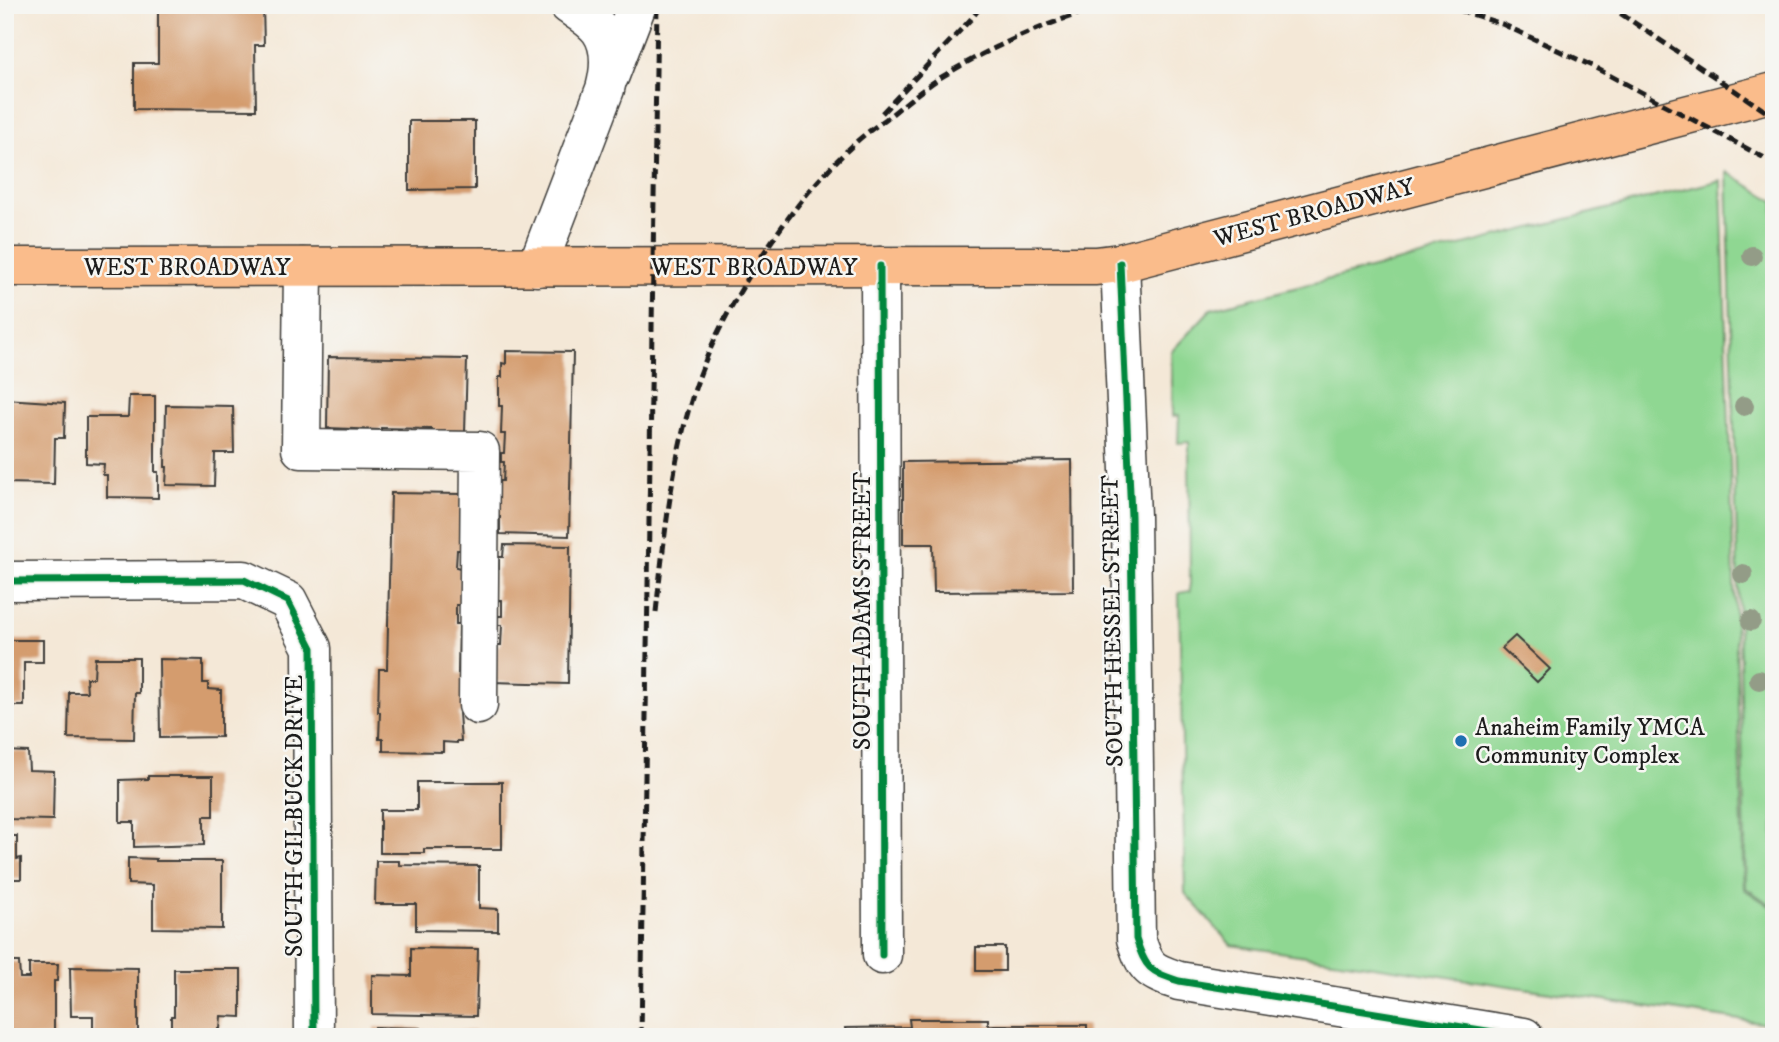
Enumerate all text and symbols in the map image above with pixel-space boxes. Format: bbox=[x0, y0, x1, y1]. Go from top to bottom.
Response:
street label: WEST BROADWAY bbox=[1210, 172, 1419, 254]
street label: WEST BROADWAY bbox=[83, 253, 291, 283]
street label: WEST BROADWAY bbox=[650, 253, 858, 283]
street label: SOUTH ADAMS STREET bbox=[848, 472, 878, 750]
street label: SOUTH HESSEL STREET bbox=[1095, 475, 1131, 767]
street label: SOUTH GILBUCK DRIVE bbox=[280, 675, 310, 957]
place label: Anaheim Family YMCA Community Complex bbox=[1475, 713, 1705, 771]
marker: Anaheim Family YMCA Community Complex bbox=[1453, 733, 1469, 749]

